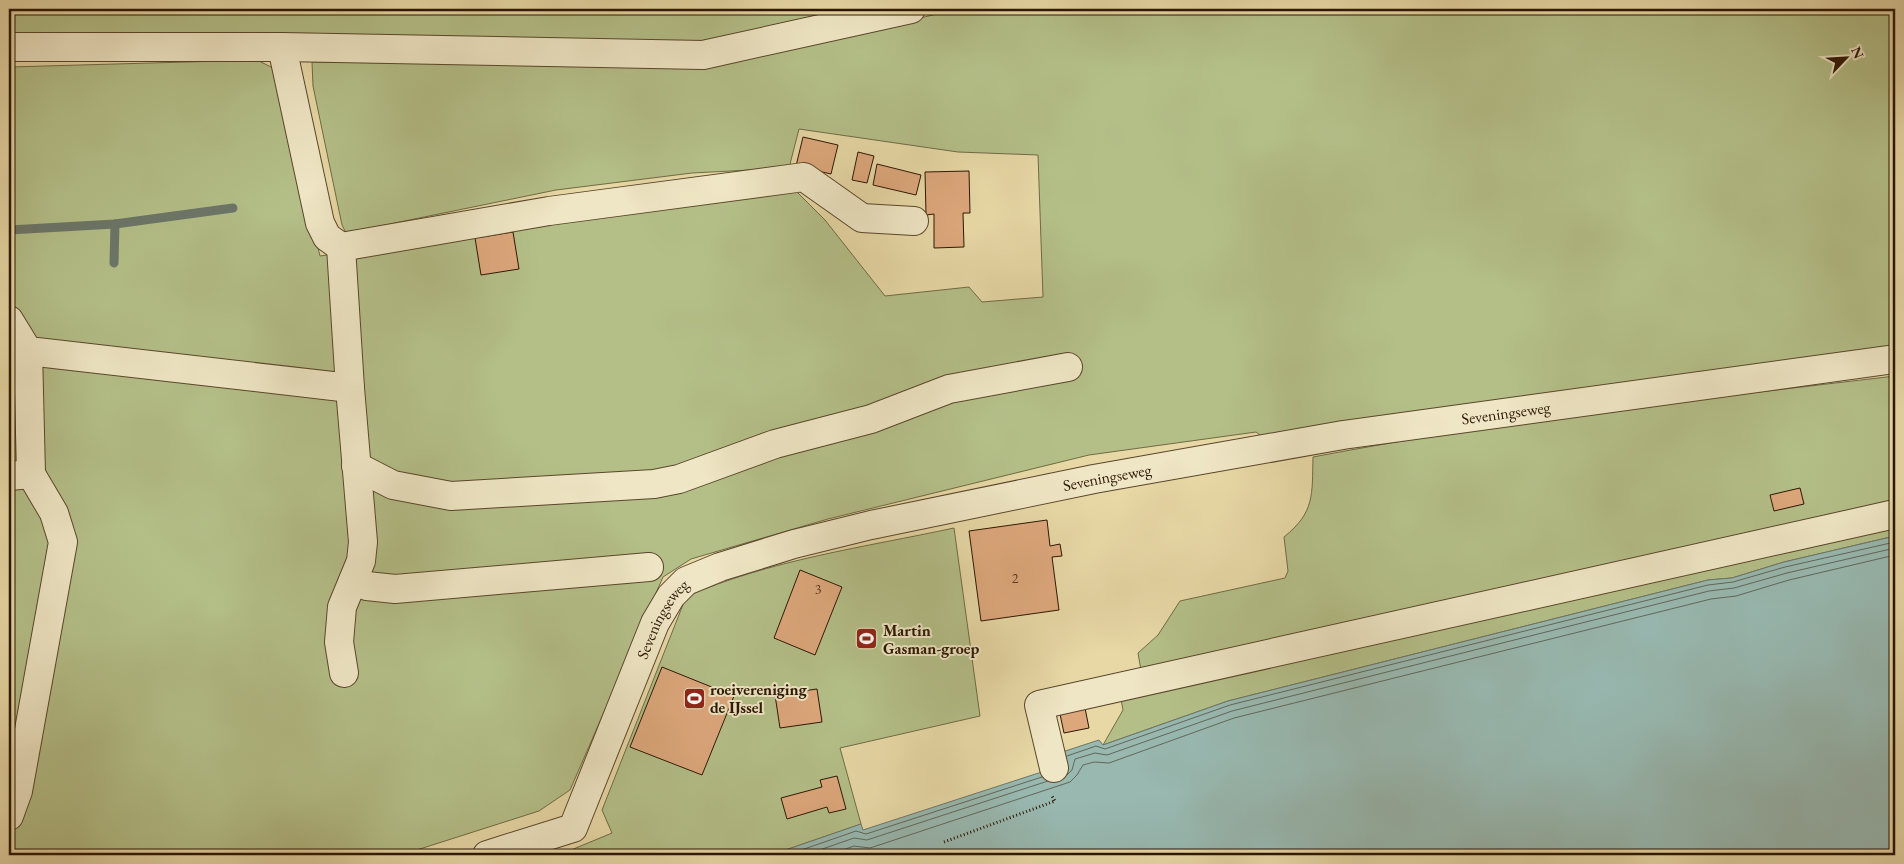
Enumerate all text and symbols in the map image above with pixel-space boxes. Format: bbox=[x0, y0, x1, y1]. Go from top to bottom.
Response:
north arrow bbox=[1822, 32, 1872, 82]
text: N bbox=[1847, 44, 1869, 62]
street label: Seveningseweg bbox=[1460, 396, 1553, 430]
street label: Seveningseweg bbox=[1061, 459, 1154, 496]
house number: 2 bbox=[1012, 569, 1019, 587]
street label: Seveningseweg bbox=[632, 574, 694, 662]
house number: 3 bbox=[815, 580, 822, 598]
place label: Martin Gasman-groep bbox=[883, 620, 979, 659]
sports icon: Martin Gasman-groep bbox=[855, 627, 879, 651]
place label: roeivereniging de IJssel bbox=[710, 679, 808, 718]
sports icon: roeivereniging de IJssel bbox=[682, 686, 706, 710]

